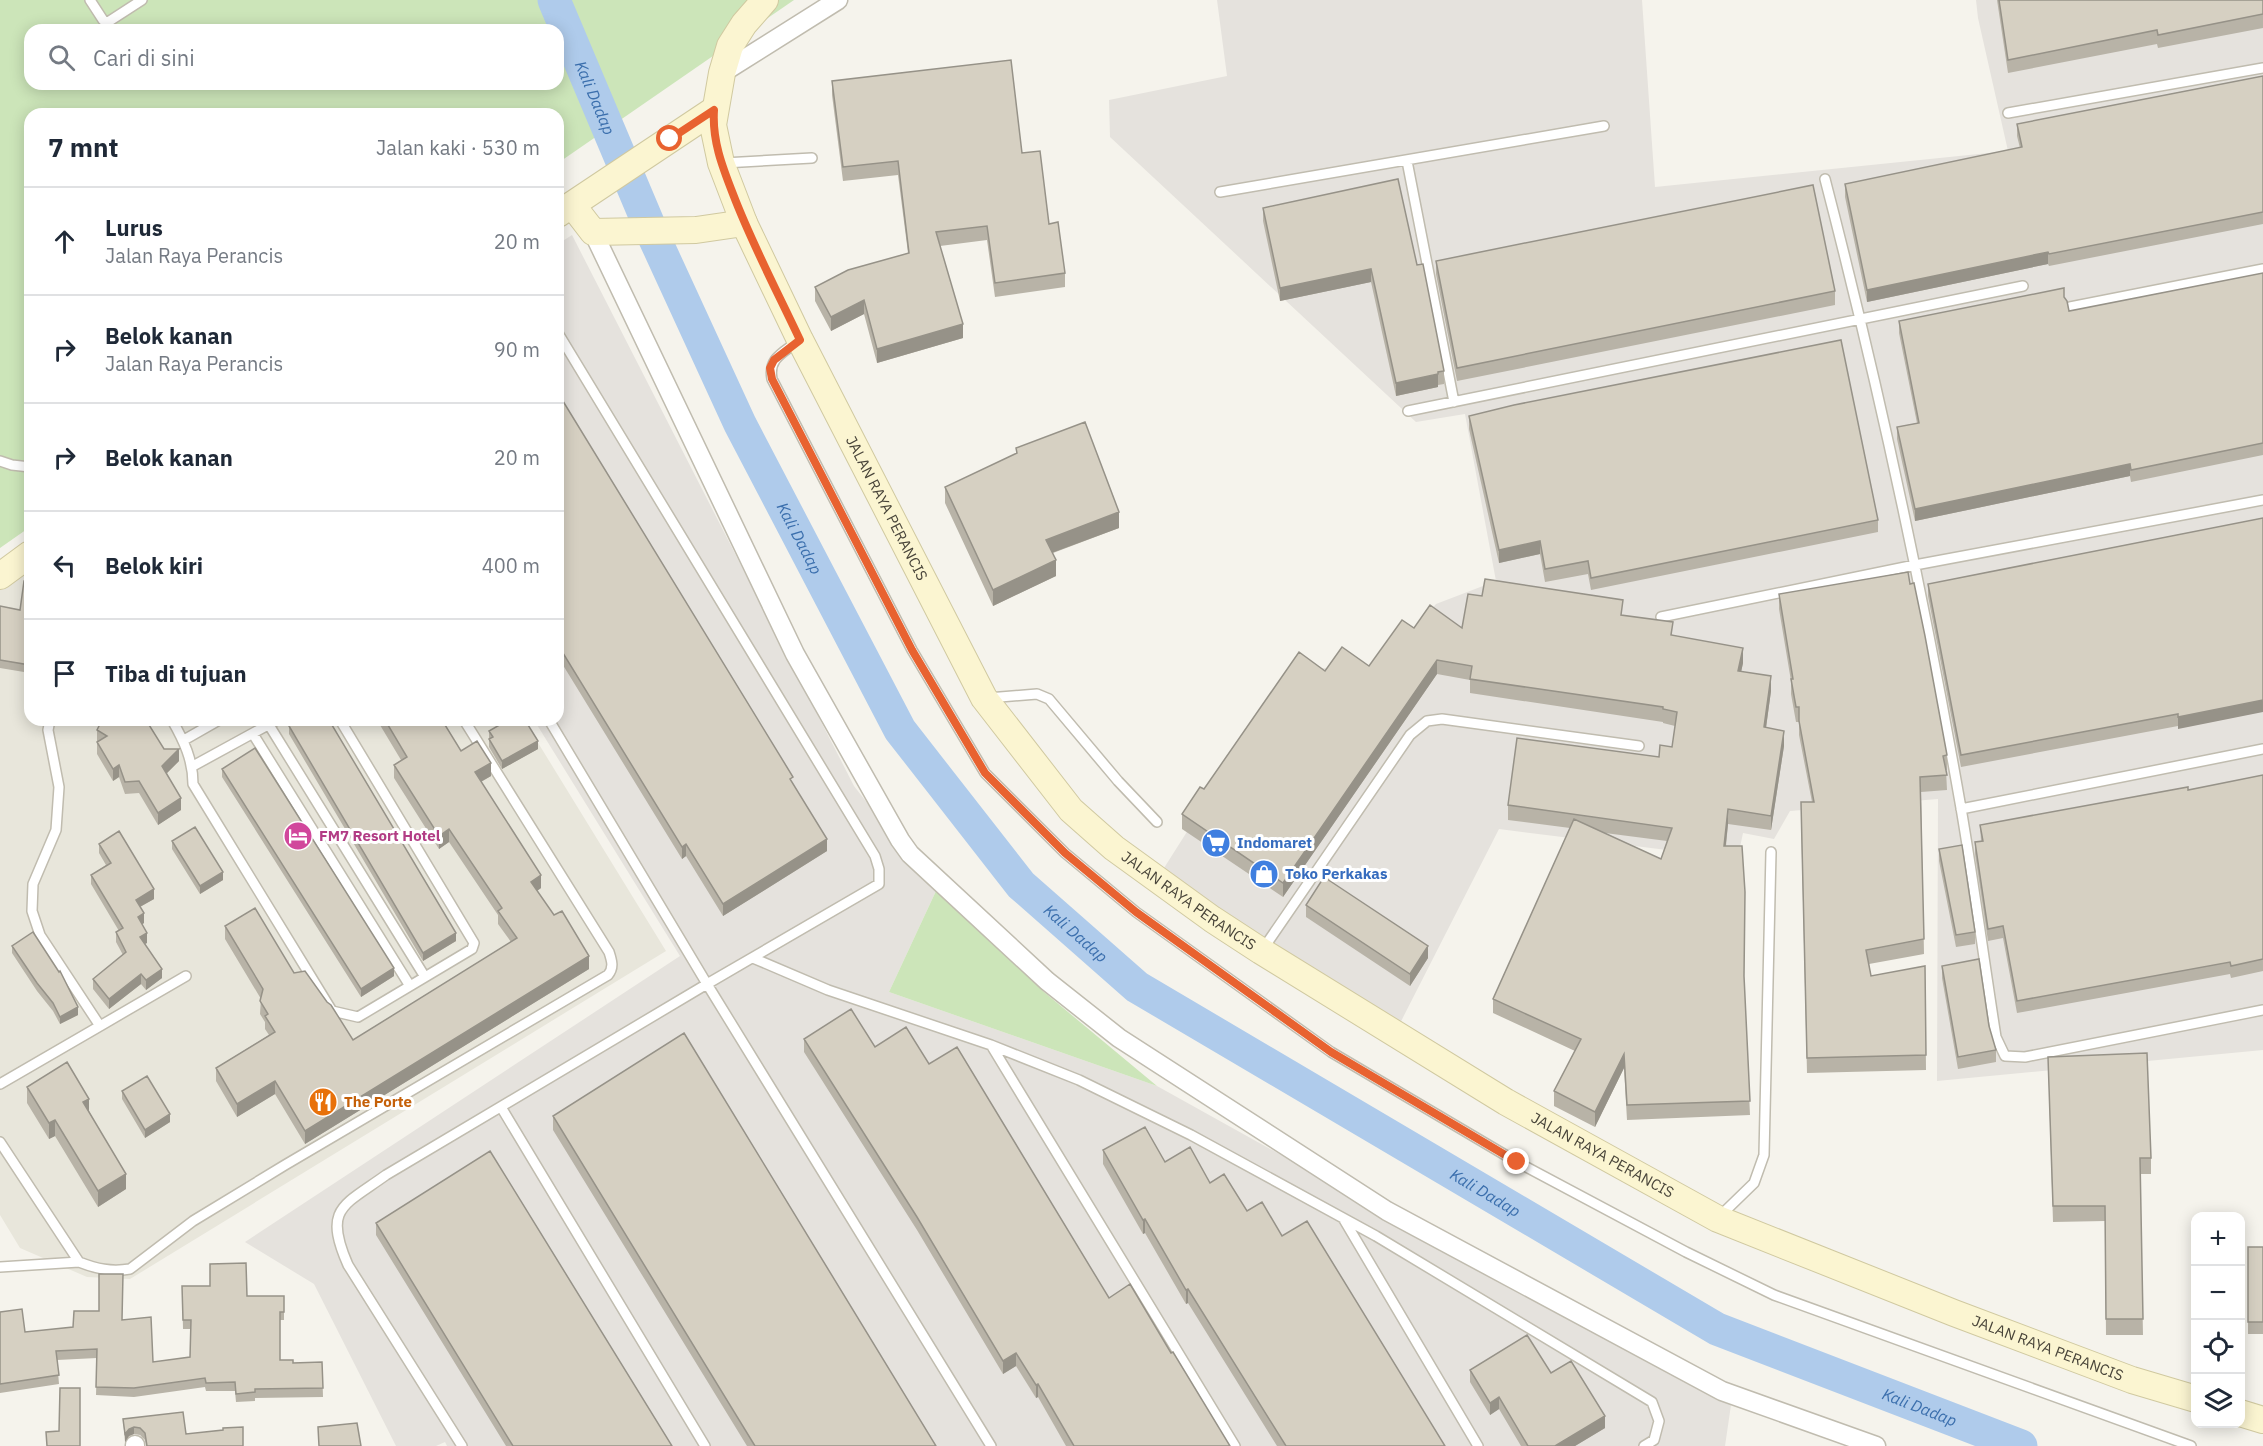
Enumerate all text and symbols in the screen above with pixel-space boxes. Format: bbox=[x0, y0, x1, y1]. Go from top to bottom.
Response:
search box bbox=[24, 24, 564, 90]
icon: search bbox=[45, 41, 78, 74]
text: Cari di sini bbox=[93, 43, 195, 72]
water label: Kali Dadap bbox=[571, 58, 620, 138]
route start bbox=[656, 125, 682, 151]
text: 7 mnt bbox=[48, 130, 118, 164]
text: Jalan kaki · 530 m bbox=[376, 134, 540, 161]
text: Lurus bbox=[105, 213, 163, 242]
icon: ahead bbox=[48, 225, 81, 258]
text: 20 m bbox=[494, 228, 540, 255]
text: Jalan Raya Perancis bbox=[105, 242, 283, 269]
text: Belok kanan bbox=[105, 321, 233, 350]
icon: right bbox=[48, 333, 81, 366]
text: 90 m bbox=[494, 336, 540, 363]
text: Jalan Raya Perancis bbox=[105, 350, 283, 377]
street label: JALAN RAYA PERANCIS bbox=[842, 433, 932, 584]
icon: right bbox=[48, 441, 81, 474]
text: Belok kanan bbox=[105, 443, 233, 472]
text: 20 m bbox=[494, 444, 540, 471]
water label: Kali Dadap bbox=[773, 499, 827, 578]
icon: left bbox=[48, 549, 81, 582]
text: Belok kiri bbox=[105, 551, 203, 580]
text: 400 m bbox=[482, 552, 540, 579]
icon: arrive bbox=[48, 657, 81, 690]
text: Tiba di tujuan bbox=[105, 659, 247, 688]
hotel icon: FM7 Resort Hotel bbox=[282, 820, 314, 852]
place label: FM7 Resort Hotel bbox=[319, 826, 441, 845]
supermarket icon: Indomaret bbox=[1200, 827, 1232, 859]
place label: Indomaret bbox=[1237, 833, 1312, 852]
street label: JALAN RAYA PERANCIS bbox=[1118, 847, 1260, 954]
shop icon: Toko Perkakas bbox=[1248, 858, 1280, 890]
place label: Toko Perkakas bbox=[1285, 864, 1388, 883]
water label: Kali Dadap bbox=[1040, 900, 1112, 967]
restaurant icon: The Porte bbox=[307, 1086, 339, 1118]
place label: The Porte bbox=[344, 1092, 412, 1111]
street label: JALAN RAYA PERANCIS bbox=[1528, 1108, 1677, 1202]
route end bbox=[1503, 1148, 1529, 1174]
water label: Kali Dadap bbox=[1447, 1164, 1524, 1221]
map controls bbox=[2191, 1212, 2245, 1428]
button: + bbox=[2191, 1212, 2245, 1266]
button: − bbox=[2191, 1266, 2245, 1320]
street label: JALAN RAYA PERANCIS bbox=[1970, 1311, 2126, 1385]
button: locate bbox=[2191, 1320, 2245, 1374]
button: layers bbox=[2191, 1374, 2245, 1428]
water label: Kali Dadap bbox=[1880, 1384, 1960, 1430]

